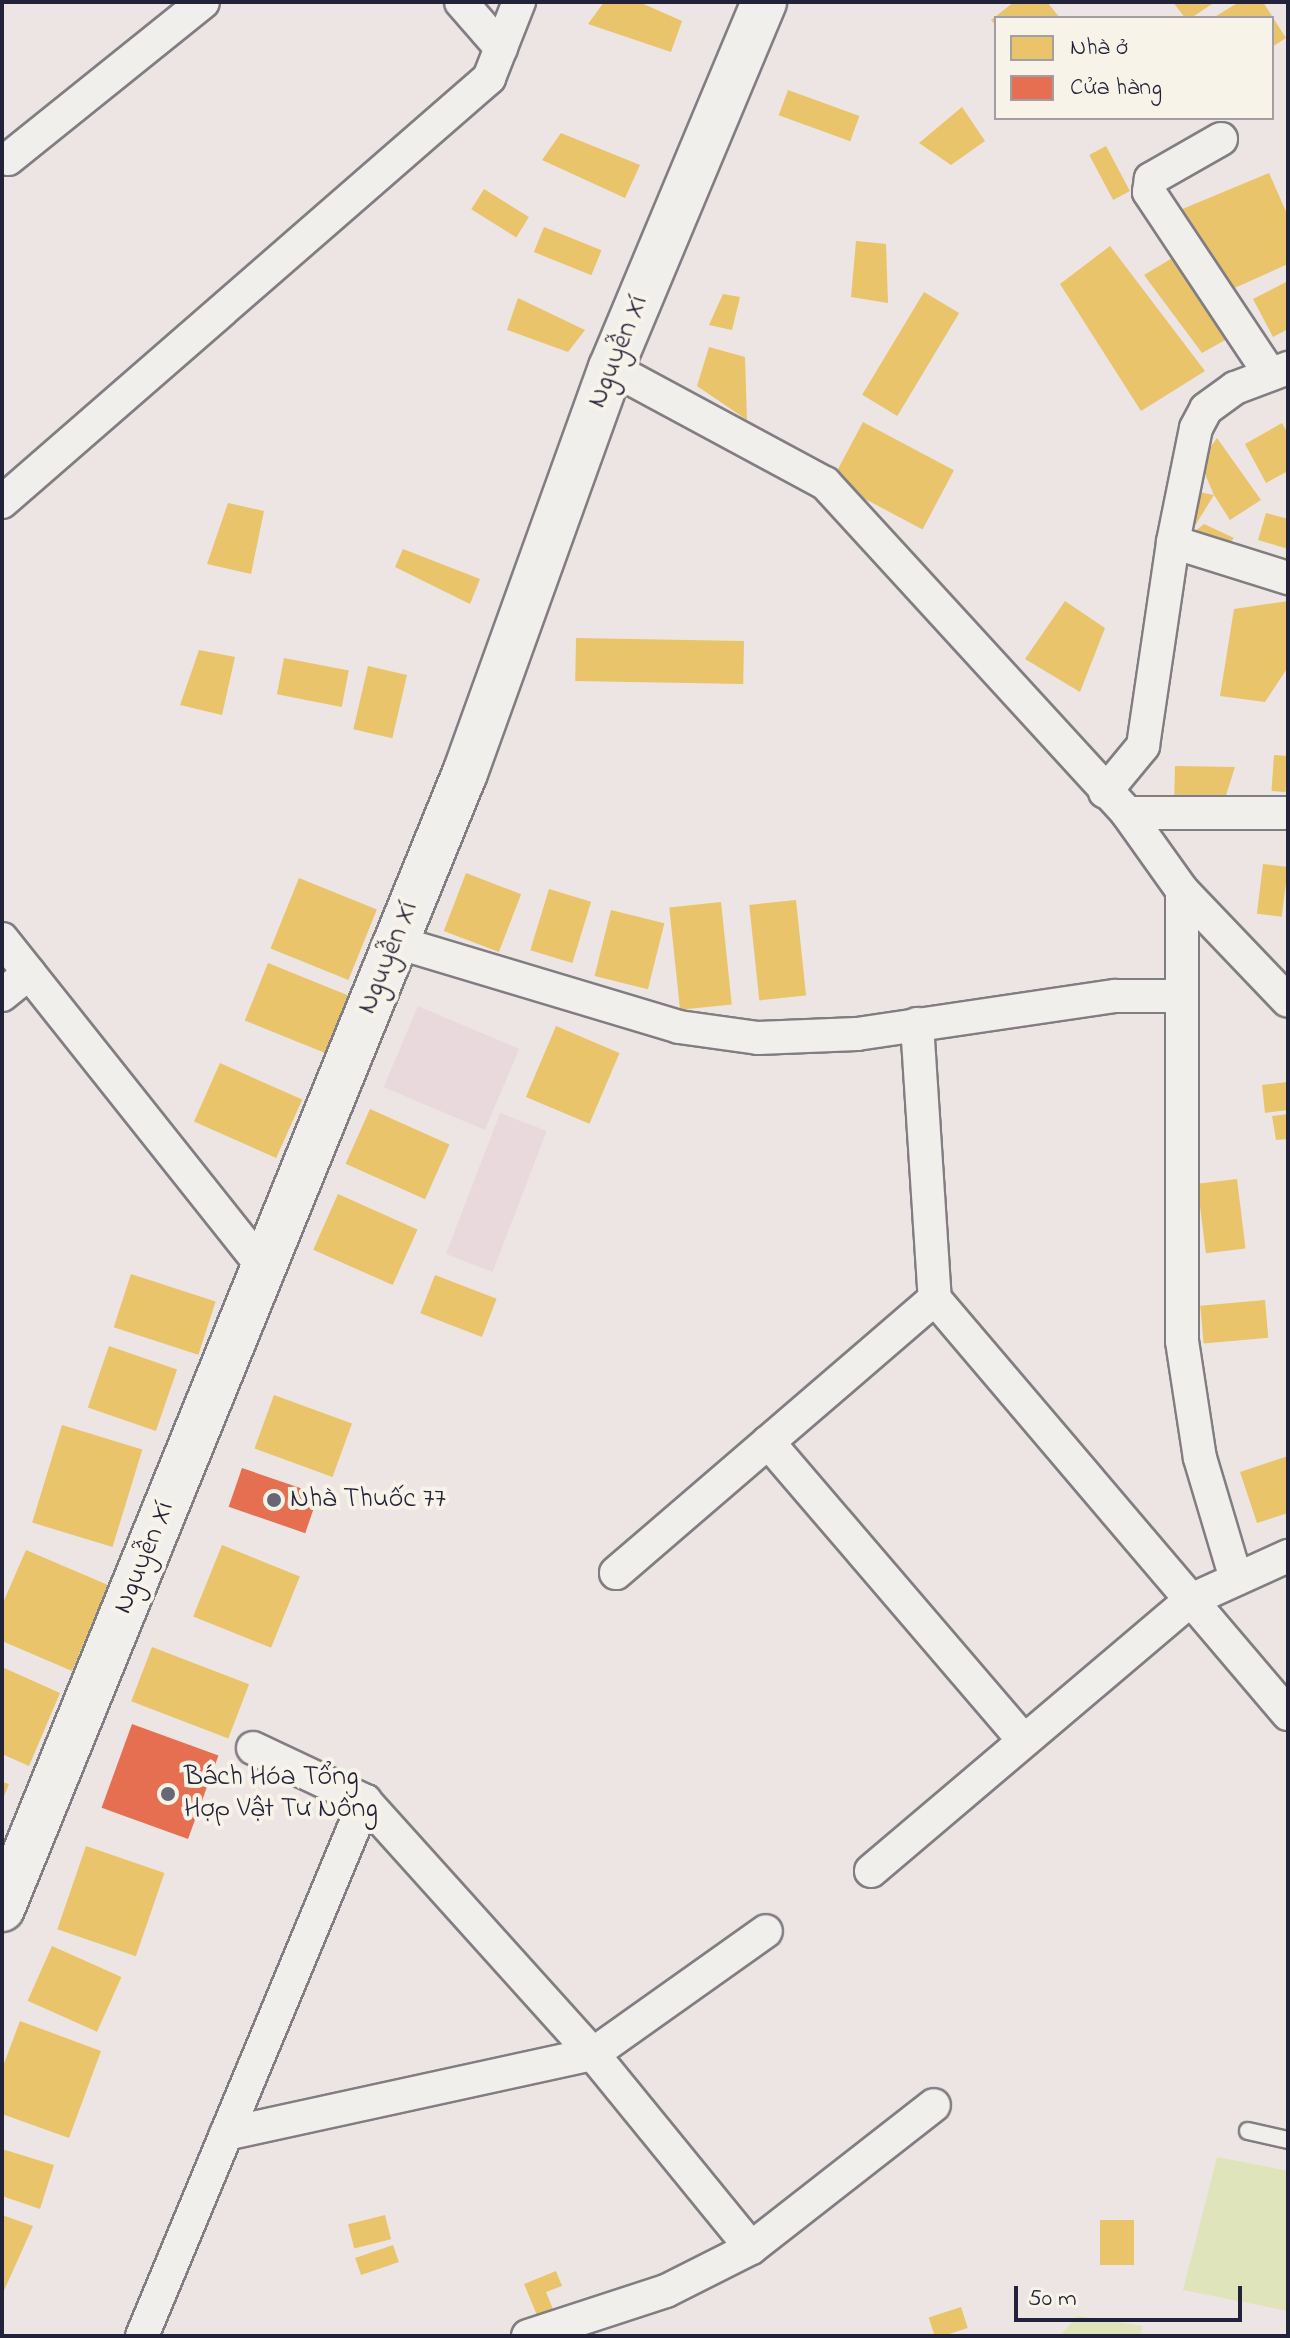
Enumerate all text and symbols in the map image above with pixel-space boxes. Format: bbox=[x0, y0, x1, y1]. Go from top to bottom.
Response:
legend bbox=[994, 16, 1274, 120]
text: Nhà ở bbox=[1070, 31, 1128, 66]
text: Cửa hàng bbox=[1070, 71, 1162, 106]
street label: Nguyễn Xí bbox=[581, 291, 657, 413]
street label: Nguyễn Xí bbox=[351, 897, 427, 1019]
place label: Nhà Thuốc 77 bbox=[290, 1483, 446, 1517]
marker: Nhà Thuốc 77 bbox=[265, 1491, 283, 1509]
street label: Nguyễn Xí bbox=[107, 1497, 183, 1619]
place label: Bách Hóa Tổng Hợp Vật Tư Nông bbox=[184, 1761, 378, 1827]
marker: Bách Hóa Tổng Hợp Vật Tư Nông bbox=[159, 1785, 177, 1803]
scale bar bbox=[1018, 2270, 1246, 2320]
text: 50 m bbox=[1028, 2282, 1077, 2317]

